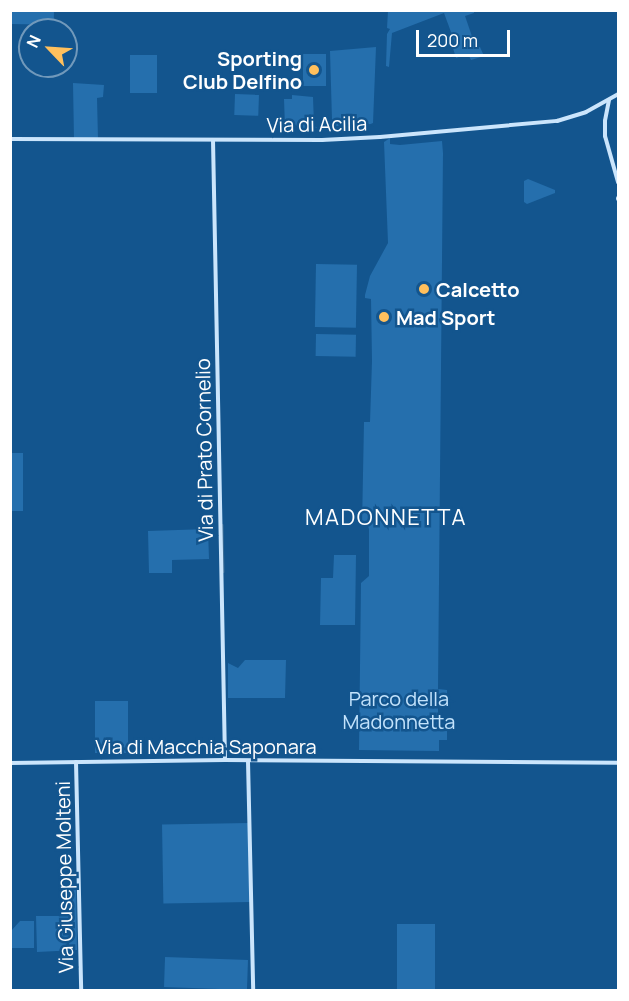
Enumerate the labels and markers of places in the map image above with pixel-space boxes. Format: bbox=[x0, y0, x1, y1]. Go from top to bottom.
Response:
place label: Sporting Club Delfino bbox=[183, 46, 302, 93]
marker: Sporting Club Delfino bbox=[307, 63, 321, 77]
place label: Calcetto bbox=[436, 277, 520, 301]
marker: Calcetto bbox=[417, 282, 431, 296]
place label: Mad Sport bbox=[396, 305, 495, 329]
marker: Mad Sport bbox=[377, 310, 391, 324]

